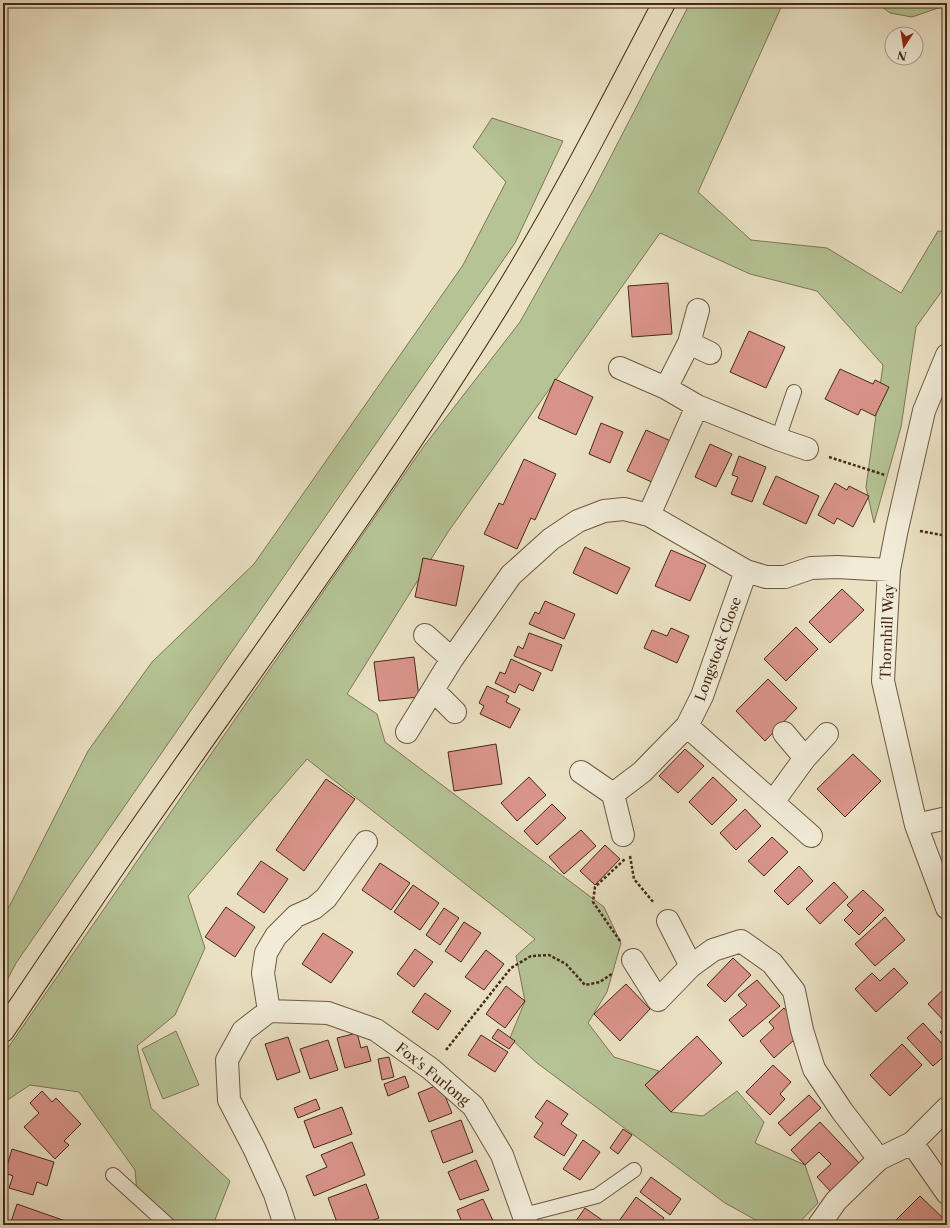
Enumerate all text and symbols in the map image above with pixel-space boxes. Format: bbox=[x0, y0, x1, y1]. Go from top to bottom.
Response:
north arrow bbox=[884, 26, 924, 66]
text: N bbox=[895, 48, 908, 64]
street label: Thornhill Way bbox=[876, 584, 898, 680]
street label: Longstock Close bbox=[691, 594, 745, 704]
street label: Fox's Furlong bbox=[392, 1039, 474, 1110]

